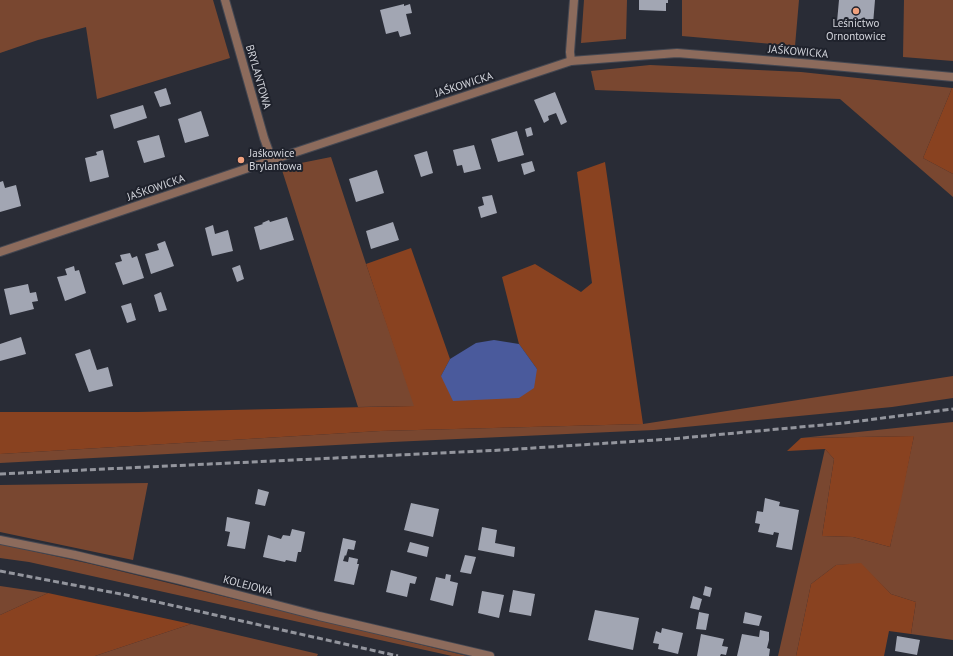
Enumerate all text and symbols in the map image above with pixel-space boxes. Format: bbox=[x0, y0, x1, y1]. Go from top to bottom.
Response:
marker: Leśnictwo Ornontowice bbox=[851, 6, 861, 16]
place label: Leśnictwo Ornontowice bbox=[826, 17, 886, 43]
street label: BRYLANTOWA bbox=[243, 43, 273, 111]
street label: JAŚKOWICKA bbox=[767, 43, 829, 61]
street label: JAŚKOWICKA bbox=[433, 69, 495, 101]
place label: Jaśkowice Brylantowa bbox=[249, 147, 302, 173]
marker: Jaśkowice Brylantowa bbox=[236, 155, 246, 165]
street label: JAŚKOWICKA bbox=[125, 172, 187, 204]
street label: KOLEJOWA bbox=[222, 573, 274, 599]

